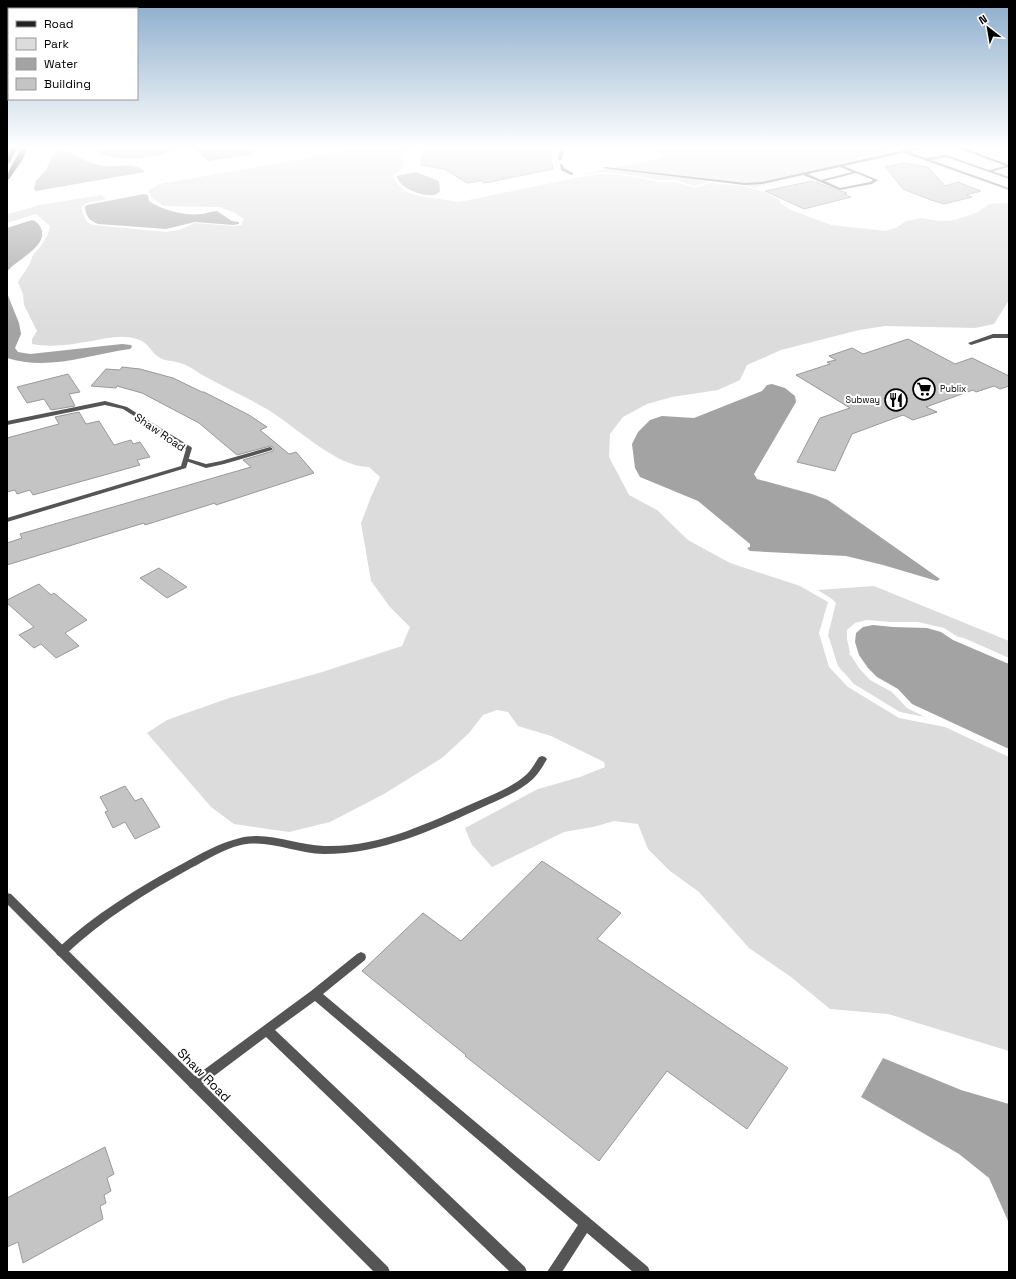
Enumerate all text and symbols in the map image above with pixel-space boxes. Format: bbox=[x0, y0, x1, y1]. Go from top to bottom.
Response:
legend bbox=[8, 8, 138, 100]
north arrow bbox=[968, 8, 1008, 48]
text: N bbox=[976, 12, 990, 27]
text: Road bbox=[44, 16, 73, 32]
text: Park bbox=[44, 36, 69, 52]
text: Water bbox=[44, 56, 78, 72]
text: Building bbox=[44, 76, 91, 92]
supermarket icon: Publix bbox=[911, 376, 937, 402]
place label: Publix bbox=[940, 383, 966, 395]
restaurant icon: Subway bbox=[883, 387, 909, 413]
place label: Subway bbox=[846, 394, 880, 406]
street label: Shaw Road bbox=[132, 410, 188, 454]
street label: Shaw Road bbox=[174, 1045, 234, 1105]

